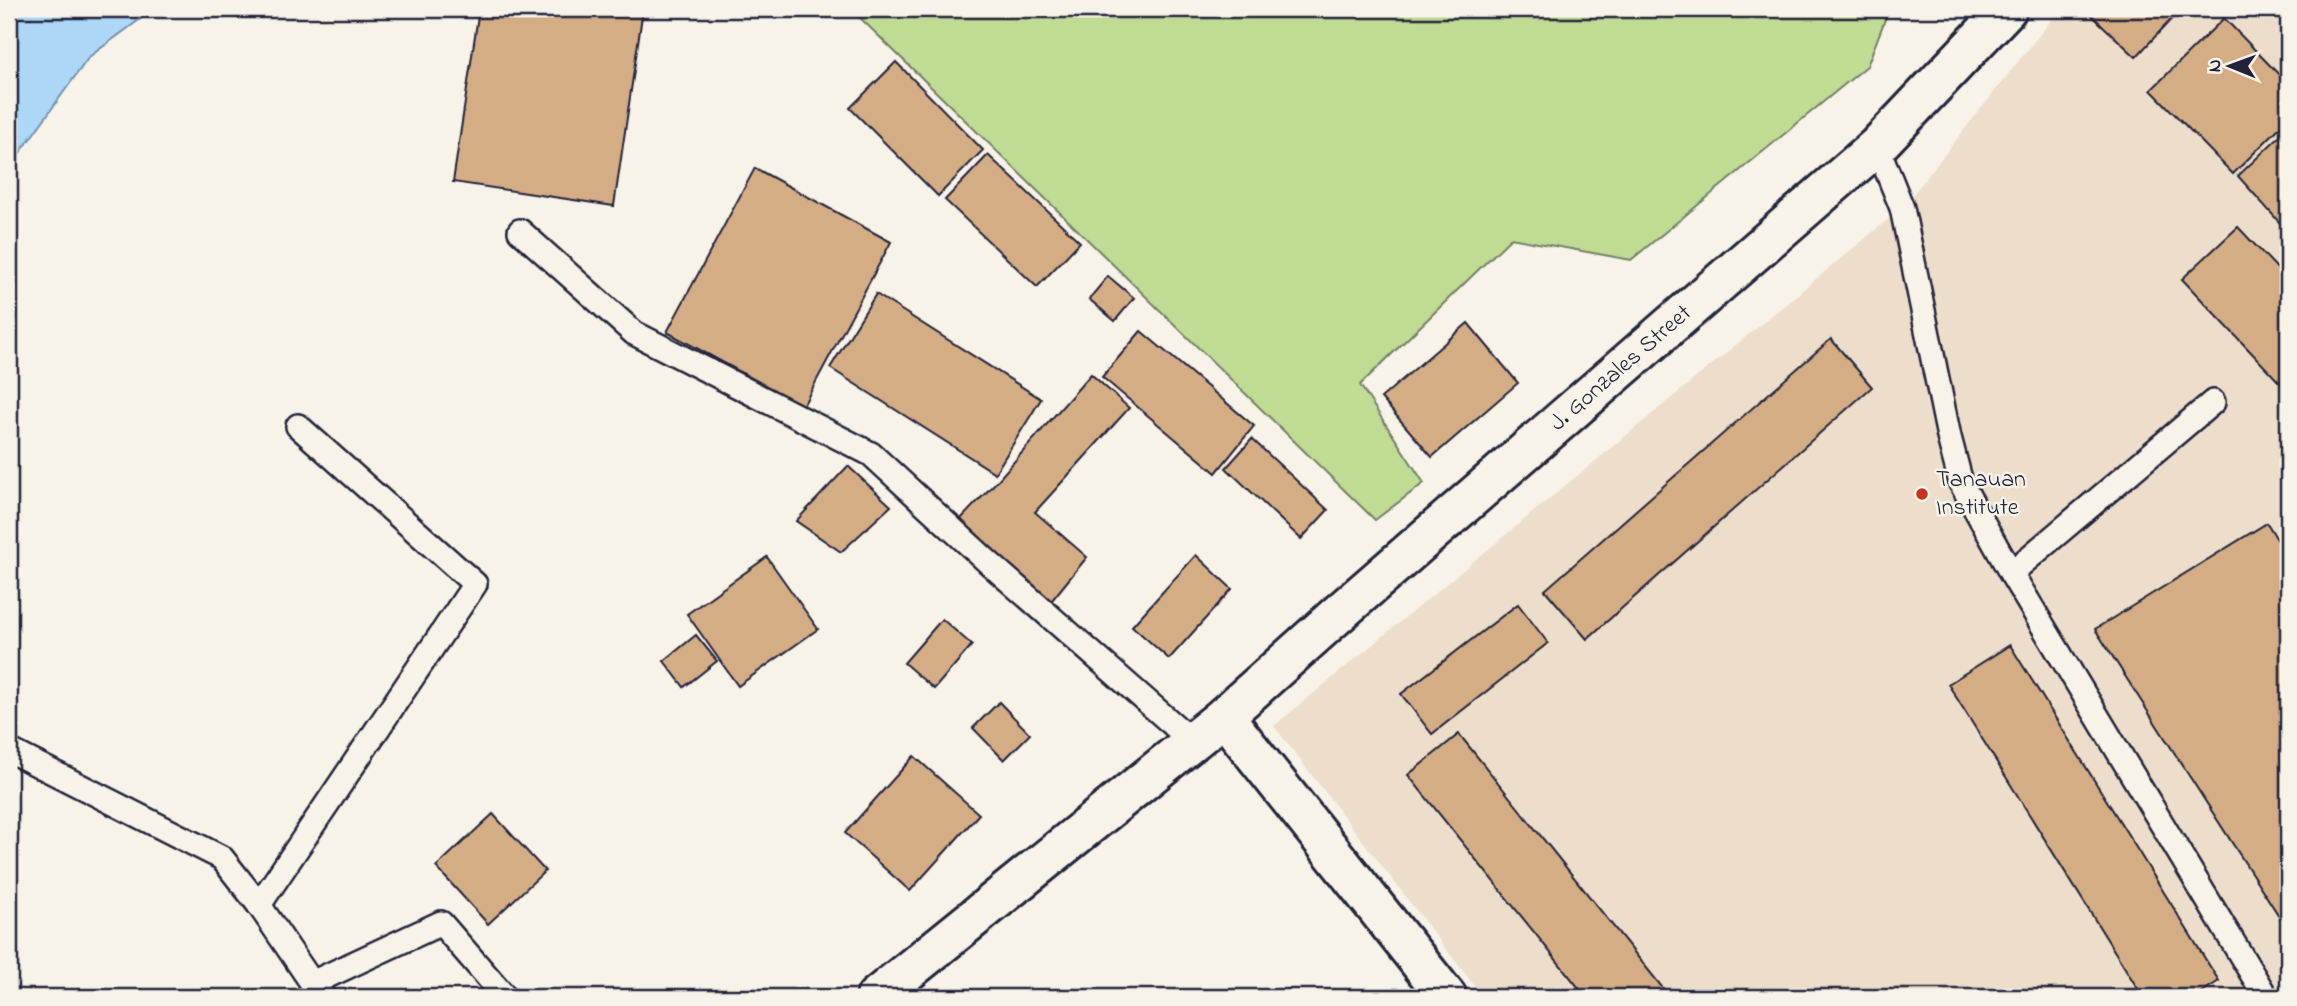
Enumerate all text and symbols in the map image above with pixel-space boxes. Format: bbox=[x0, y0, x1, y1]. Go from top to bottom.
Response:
north arrow bbox=[2196, 32, 2266, 102]
text: N bbox=[2202, 59, 2229, 72]
street label: J. Gonzales Street bbox=[1542, 297, 1700, 440]
place label: Tanauan Institute bbox=[1936, 463, 2026, 526]
marker: Tanauan Institute bbox=[1914, 486, 1930, 502]

